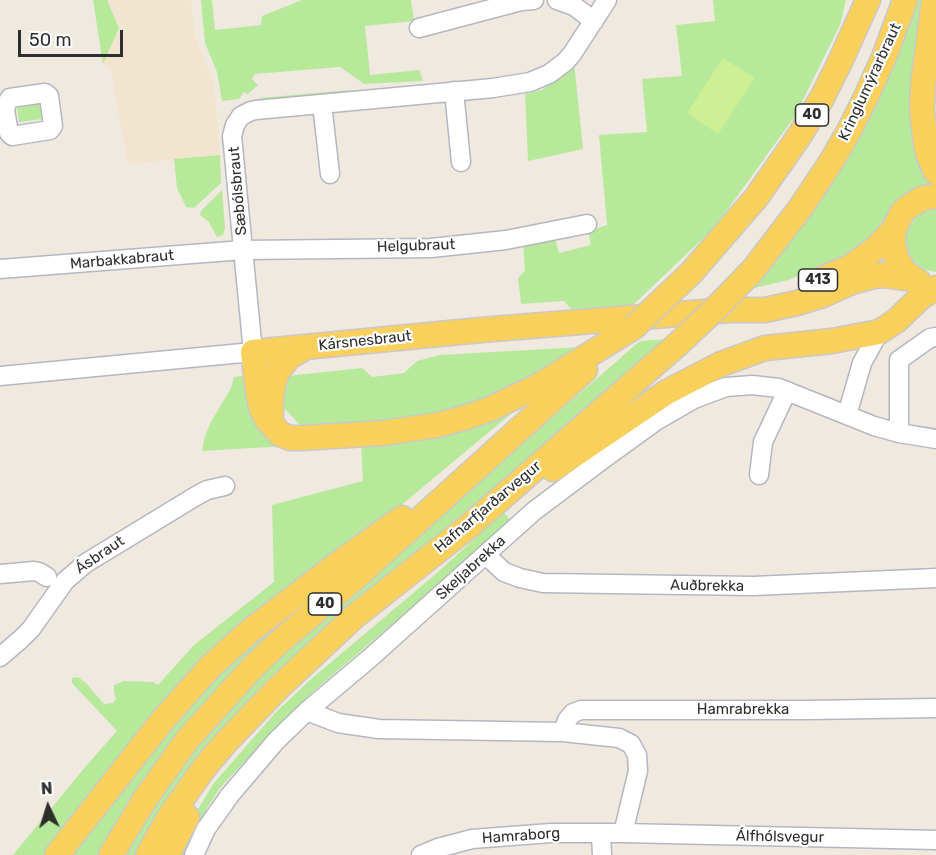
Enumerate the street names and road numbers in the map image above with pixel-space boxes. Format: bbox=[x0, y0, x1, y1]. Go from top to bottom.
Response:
street label: Kringlumýrarbraut bbox=[835, 20, 905, 144]
road number: 40 bbox=[796, 104, 828, 126]
street label: Sæbólsbraut bbox=[225, 146, 251, 236]
street label: Helgubraut bbox=[377, 236, 455, 256]
street label: Marbakkabraut bbox=[69, 246, 175, 274]
road number: 413 bbox=[798, 269, 838, 291]
street label: Kársnesbraut bbox=[318, 327, 412, 355]
street label: Hafnarfjarðarvegur bbox=[431, 457, 545, 557]
street label: Ásbraut bbox=[72, 532, 128, 578]
street label: Skeljabrekka bbox=[433, 532, 509, 604]
street label: Auðbrekka bbox=[670, 576, 744, 596]
road number: 40 bbox=[308, 593, 342, 615]
street label: Hamrabrekka bbox=[697, 701, 789, 719]
street label: Hamraborg bbox=[481, 824, 561, 848]
street label: Álfhólsvegur bbox=[736, 827, 824, 847]

